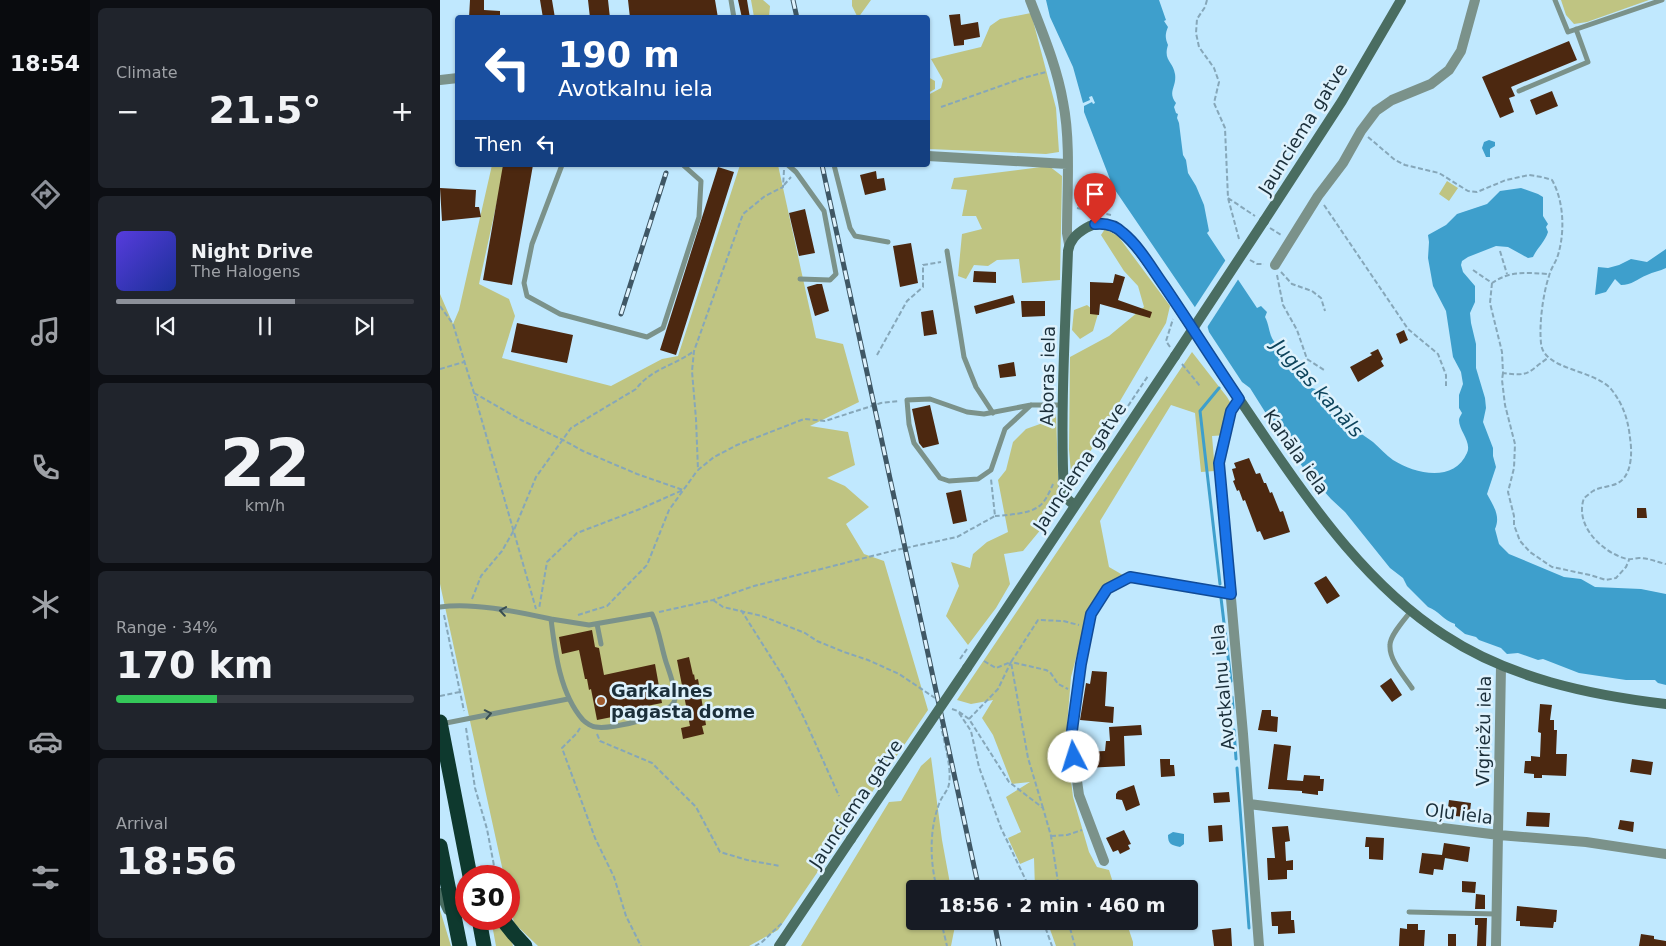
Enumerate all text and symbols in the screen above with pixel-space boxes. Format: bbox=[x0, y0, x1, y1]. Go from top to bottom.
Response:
icon: left bbox=[475, 35, 540, 100]
text: 190 m bbox=[558, 35, 680, 75]
text: 18:54 bbox=[10, 51, 80, 76]
street label: Jaunciema gatve bbox=[1253, 59, 1351, 199]
text: Climate bbox=[116, 63, 178, 82]
text: Avotkalnu iela bbox=[558, 76, 713, 101]
text: 21.5° bbox=[209, 88, 321, 132]
text: − bbox=[116, 95, 139, 128]
text: + bbox=[391, 95, 414, 128]
icon: left bbox=[532, 130, 560, 158]
text: Then bbox=[475, 133, 522, 155]
pin bbox=[1074, 173, 1116, 224]
icon: directions bbox=[28, 177, 63, 212]
icon: arrive bbox=[1081, 180, 1109, 208]
text: Night Drive bbox=[191, 240, 313, 262]
text: The Halogens bbox=[191, 262, 300, 281]
icon: previous bbox=[152, 312, 180, 340]
icon: pause bbox=[251, 312, 279, 340]
icon: next bbox=[350, 312, 378, 340]
icon: music bbox=[28, 314, 63, 349]
street label: Aboras iela bbox=[1036, 326, 1059, 426]
water label: Juglas kanāls bbox=[1266, 332, 1368, 442]
street label: Jaunciema gatve bbox=[1028, 398, 1130, 536]
street label: Kanāla iela bbox=[1259, 405, 1333, 498]
text: 22 bbox=[220, 426, 310, 501]
icon: phone bbox=[28, 450, 63, 485]
text: km/h bbox=[245, 496, 285, 515]
icon: climate bbox=[28, 587, 63, 622]
one-way arrow bbox=[499, 606, 507, 617]
text: Range · 34% bbox=[116, 618, 218, 637]
street label: Avotkalnu iela bbox=[1207, 623, 1238, 751]
text: 170 km bbox=[116, 643, 273, 687]
street label: Vīgriežu iela bbox=[1472, 675, 1495, 787]
place label: Garkalnes pagasta dome bbox=[611, 680, 755, 722]
marker: Garkalnes pagasta dome bbox=[595, 695, 607, 707]
one-way arrow bbox=[484, 709, 493, 720]
icon: car bbox=[28, 724, 63, 759]
position arrow bbox=[1047, 730, 1099, 782]
street label: Jaunciema gatve bbox=[804, 735, 906, 873]
street label: Oļu iela bbox=[1424, 799, 1494, 828]
text: Arrival bbox=[116, 814, 168, 833]
text: 18:56 bbox=[116, 839, 237, 883]
icon: filters bbox=[28, 860, 63, 895]
speed limit sign: 30 bbox=[455, 865, 520, 930]
text: 18:56 · 2 min · 460 m bbox=[938, 894, 1166, 916]

